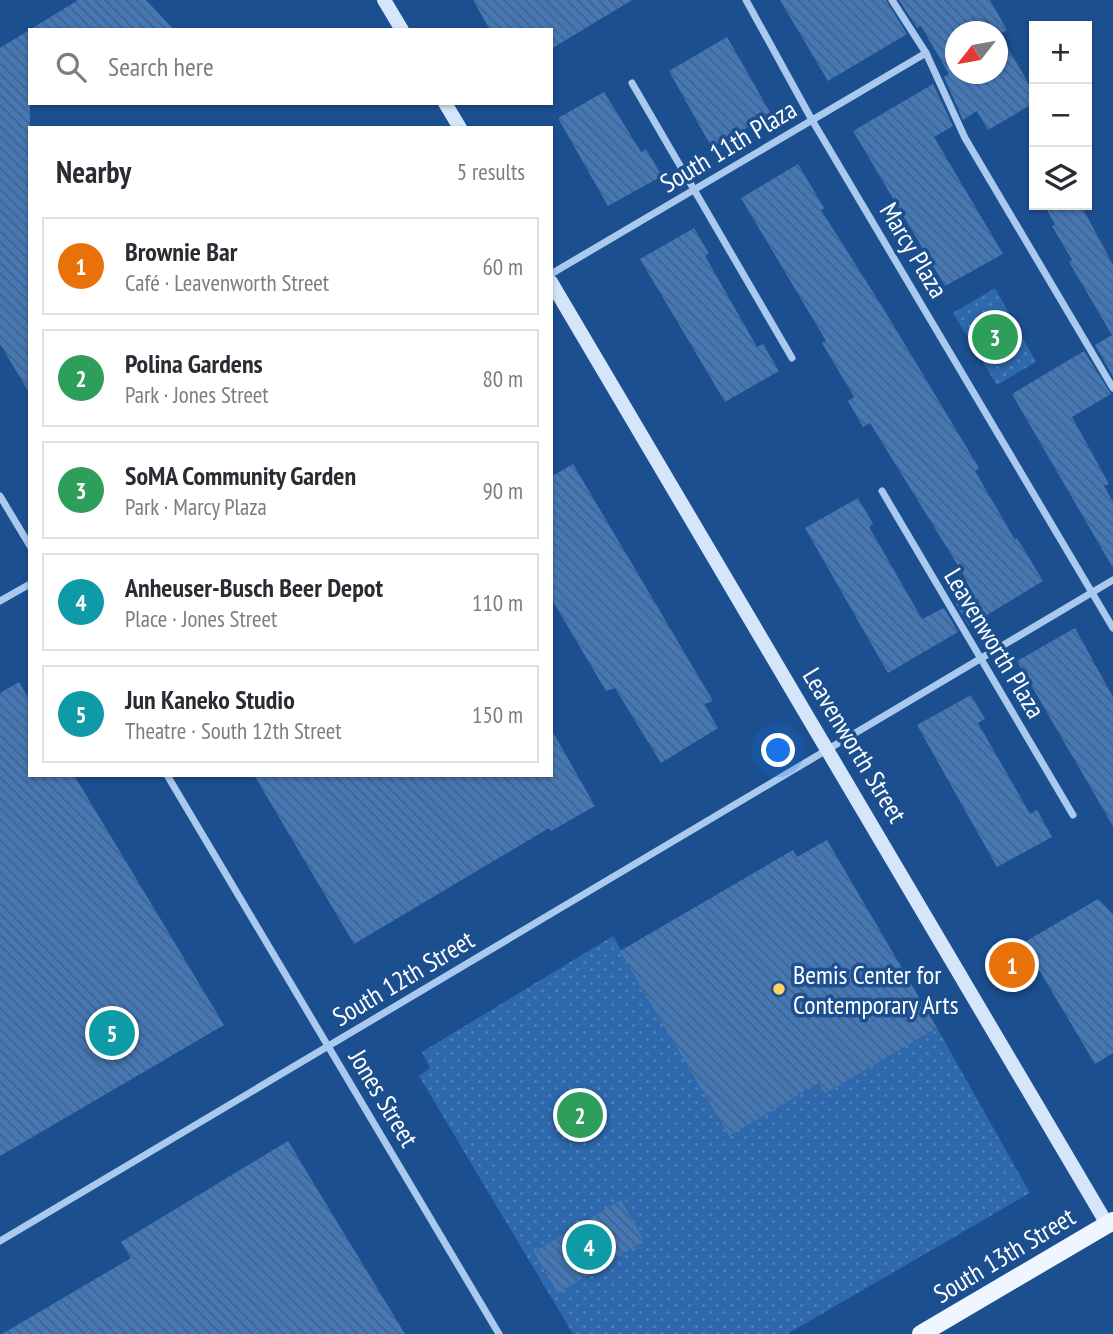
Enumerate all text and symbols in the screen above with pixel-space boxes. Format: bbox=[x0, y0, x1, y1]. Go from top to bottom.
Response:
north arrow bbox=[945, 21, 1008, 84]
map controls bbox=[1029, 21, 1092, 210]
button: + bbox=[1029, 21, 1092, 84]
search box bbox=[28, 28, 553, 105]
icon: search bbox=[52, 48, 90, 86]
text: Search here bbox=[108, 50, 214, 83]
button: − bbox=[1029, 84, 1092, 147]
street label: South 11th Plaza bbox=[654, 92, 802, 200]
button: layers bbox=[1029, 147, 1092, 210]
text: Nearby bbox=[56, 152, 131, 191]
text: 5 results bbox=[457, 157, 525, 186]
street label: Marcy Plaza bbox=[873, 196, 955, 304]
text: Brownie Bar bbox=[125, 235, 237, 268]
text: 1 bbox=[76, 252, 87, 281]
text: 60 m bbox=[482, 252, 523, 281]
text: Café · Leavenworth Street bbox=[125, 268, 329, 297]
pin: 3 bbox=[972, 311, 1018, 363]
text: Polina Gardens bbox=[125, 347, 263, 380]
text: 2 bbox=[76, 364, 87, 393]
text: 80 m bbox=[482, 364, 523, 393]
text: Park · Jones Street bbox=[125, 380, 269, 409]
text: SoMA Community Garden bbox=[125, 459, 356, 492]
text: 3 bbox=[76, 476, 87, 505]
text: 90 m bbox=[482, 476, 523, 505]
text: Park · Marcy Plaza bbox=[125, 492, 267, 521]
street label: Leavenworth Plaza bbox=[937, 562, 1053, 724]
text: Anheuser-Busch Beer Depot bbox=[125, 571, 383, 604]
text: 4 bbox=[76, 588, 87, 617]
text: 110 m bbox=[472, 588, 523, 617]
text: Place · Jones Street bbox=[125, 604, 277, 633]
street label: Leavenworth Street bbox=[796, 661, 914, 829]
text: Jun Kaneko Studio bbox=[125, 683, 295, 716]
text: 5 bbox=[76, 700, 87, 729]
text: 150 m bbox=[472, 700, 523, 729]
text: Theatre · South 12th Street bbox=[125, 716, 342, 745]
your location bbox=[761, 733, 795, 767]
street label: South 12th Street bbox=[326, 923, 480, 1033]
pin: 1 bbox=[989, 939, 1035, 991]
place label: Bemis Center for Contemporary Arts bbox=[793, 958, 958, 1021]
marker: Bemis Center for Contemporary Arts bbox=[771, 981, 787, 997]
pin: 5 bbox=[89, 1007, 135, 1059]
street label: Jones Street bbox=[342, 1042, 426, 1153]
pin: 2 bbox=[557, 1089, 603, 1141]
street label: South 13th Street bbox=[927, 1200, 1081, 1310]
pin: 4 bbox=[566, 1221, 612, 1273]

